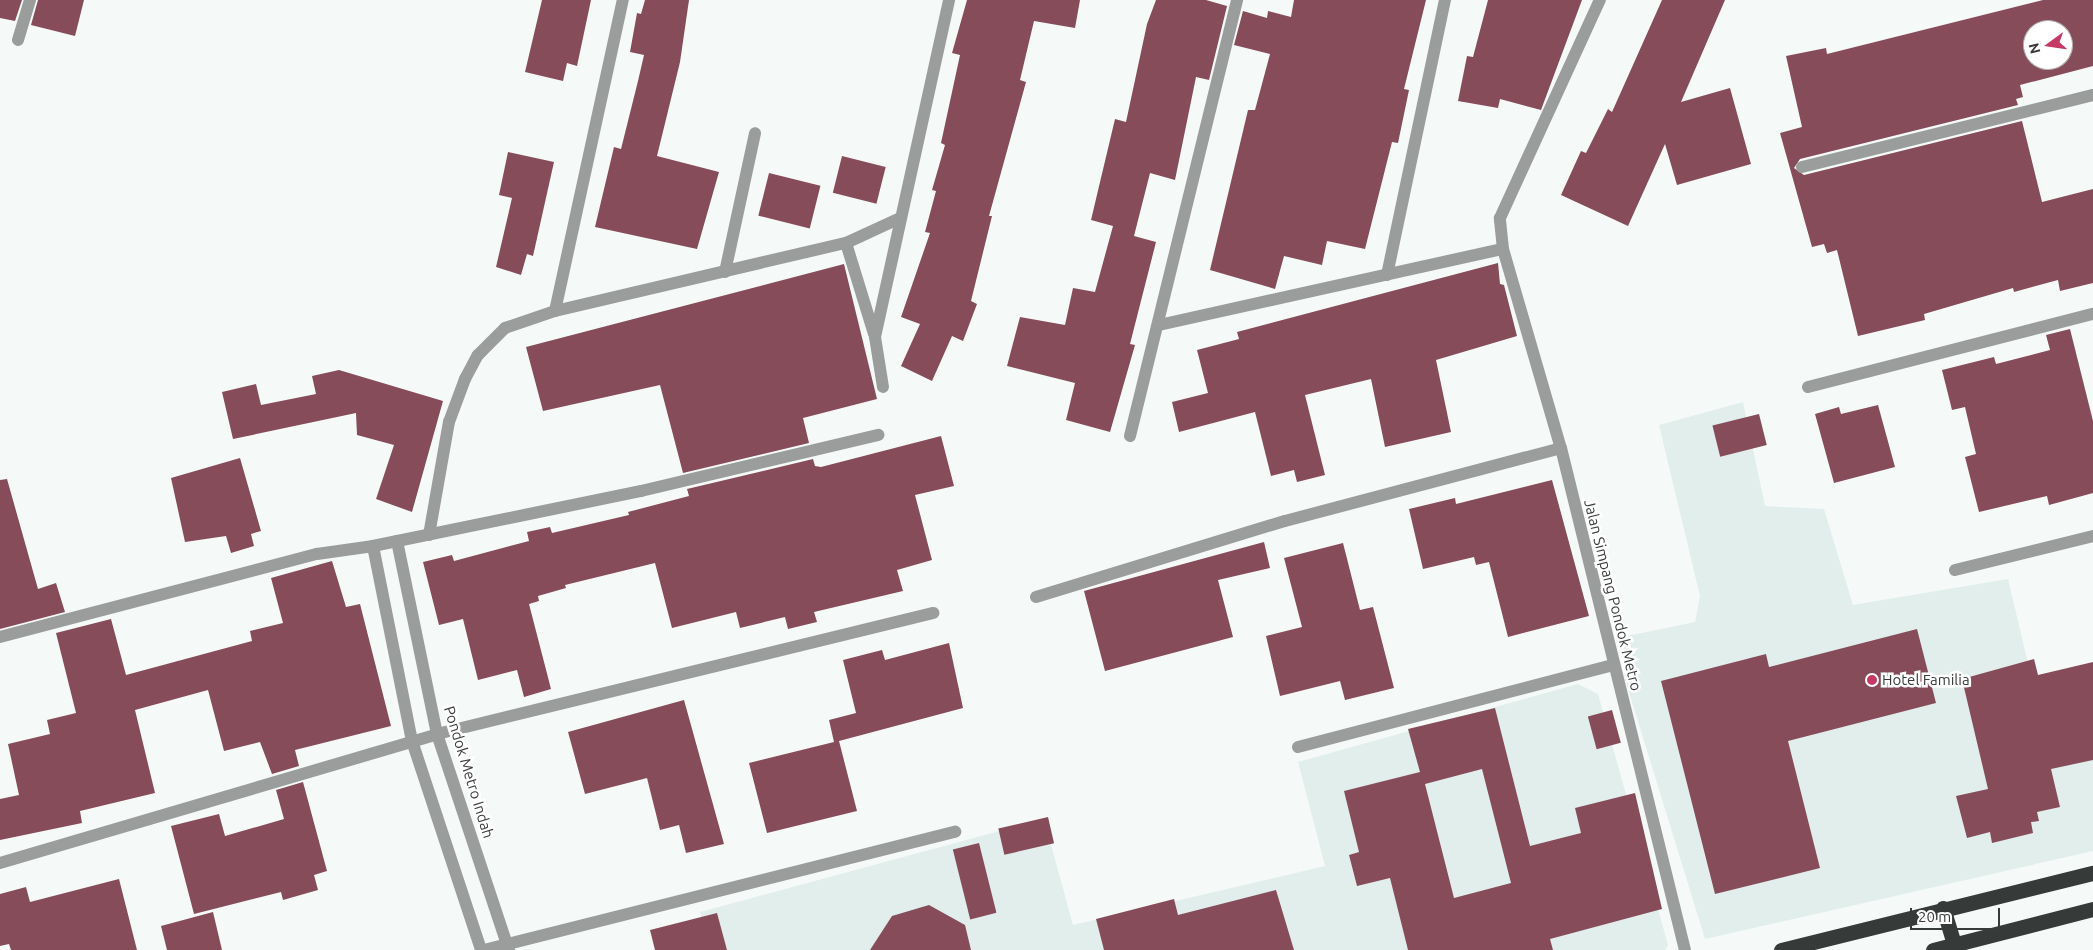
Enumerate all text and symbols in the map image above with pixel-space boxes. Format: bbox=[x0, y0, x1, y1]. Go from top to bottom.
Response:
north arrow bbox=[2023, 20, 2073, 70]
text: N bbox=[2025, 41, 2043, 55]
street label: Jalan Simpang Pondok Metro bbox=[1580, 497, 1646, 693]
place label: Hotel Familia bbox=[1882, 671, 1970, 689]
marker: Hotel Familia bbox=[1866, 674, 1878, 686]
street label: Pondok Metro Indah bbox=[440, 704, 498, 840]
scale bar bbox=[1913, 898, 2003, 930]
text: 20 m bbox=[1918, 908, 1951, 925]

